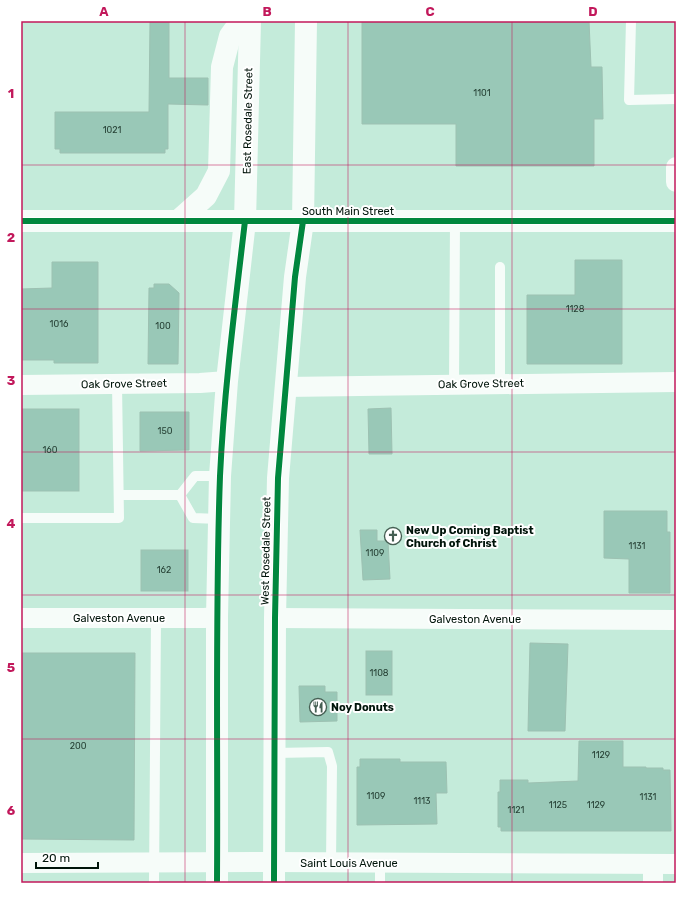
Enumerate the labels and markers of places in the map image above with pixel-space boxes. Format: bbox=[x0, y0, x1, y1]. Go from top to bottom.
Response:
place label: New Up Coming Baptist Church of Christ bbox=[406, 524, 534, 550]
church icon: New Up Coming Baptist Church of Christ bbox=[383, 526, 403, 546]
restaurant icon: Noy Donuts bbox=[308, 697, 328, 717]
place label: Noy Donuts bbox=[331, 701, 394, 714]

